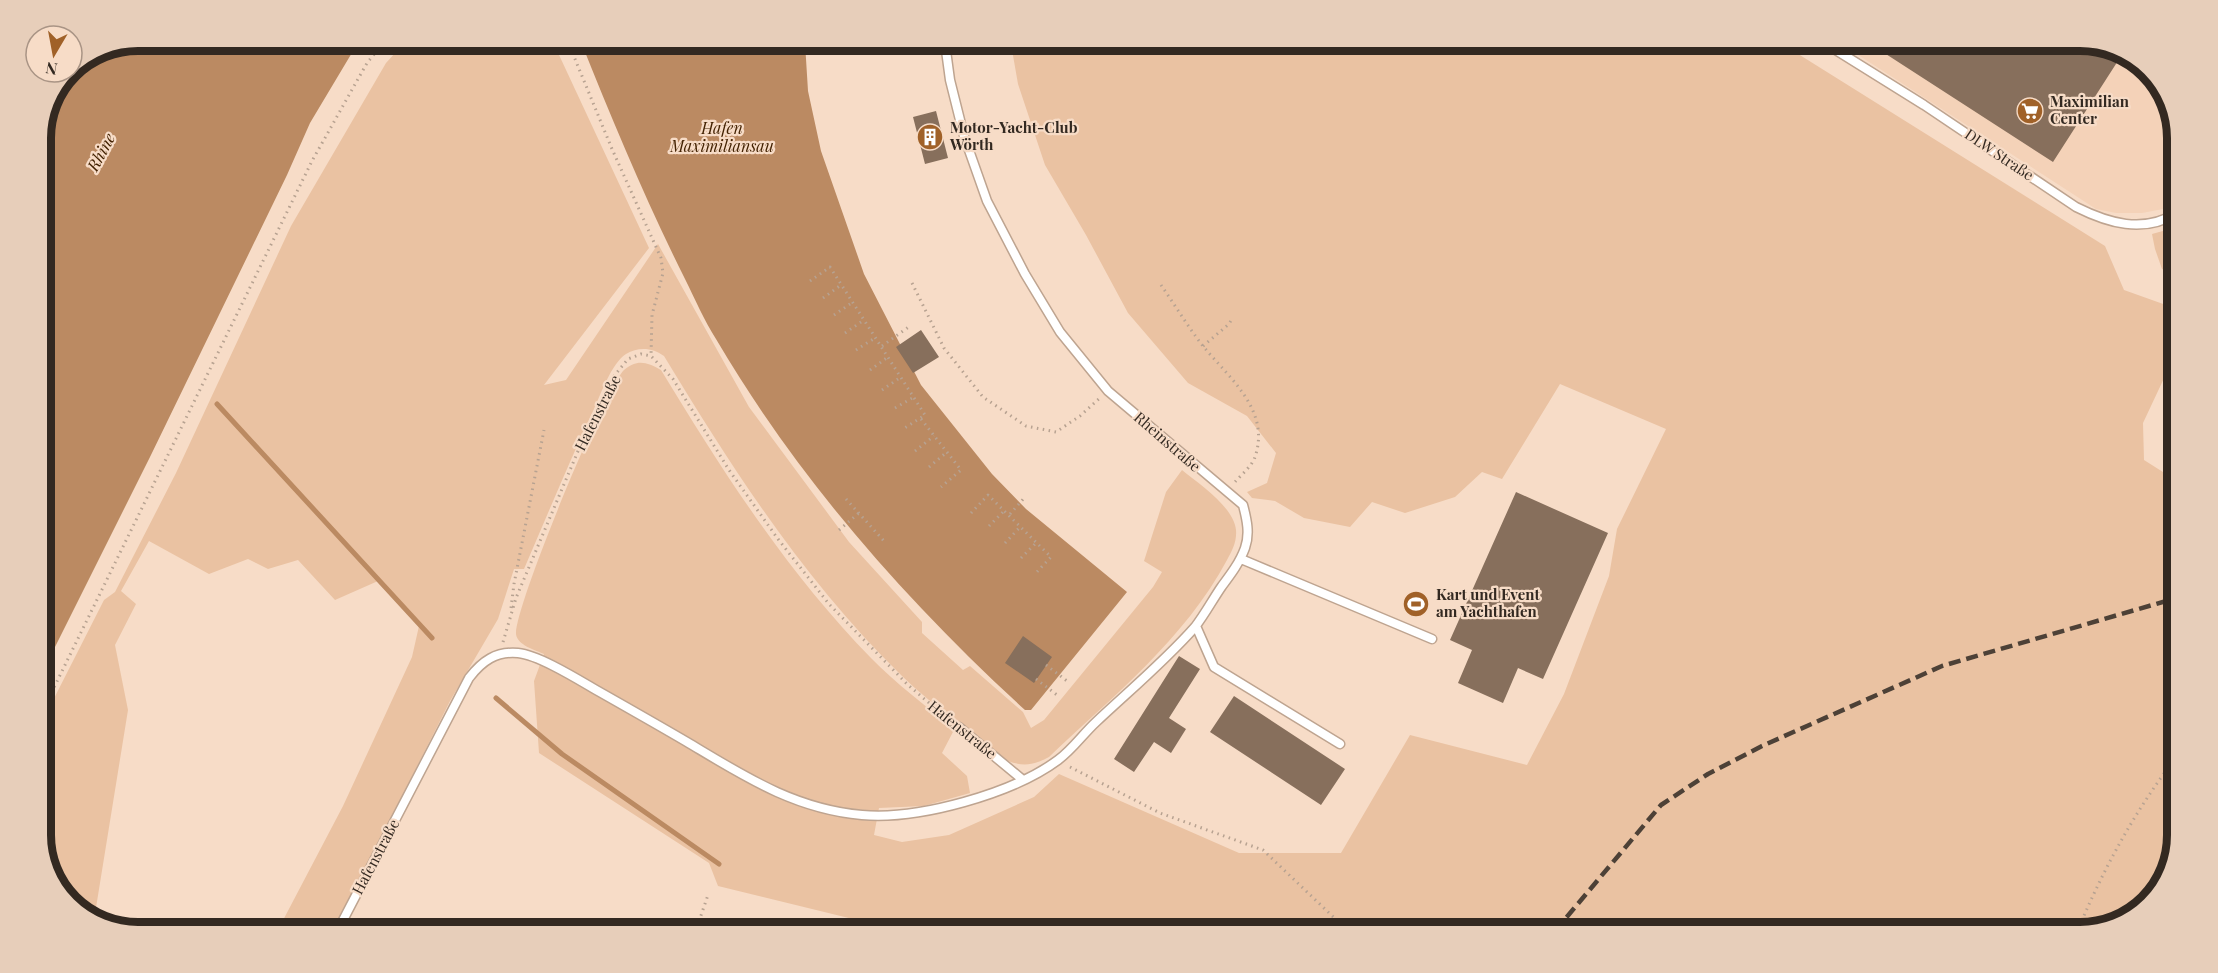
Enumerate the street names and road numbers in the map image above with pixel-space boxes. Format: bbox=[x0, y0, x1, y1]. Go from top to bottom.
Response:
street label: DLW Straße bbox=[1961, 124, 2038, 185]
street label: Hafenstraße bbox=[569, 371, 625, 454]
street label: Rheinstraße bbox=[1130, 407, 1205, 476]
street label: Hafenstraße bbox=[924, 695, 1001, 763]
street label: Hafenstraße bbox=[347, 815, 403, 898]

